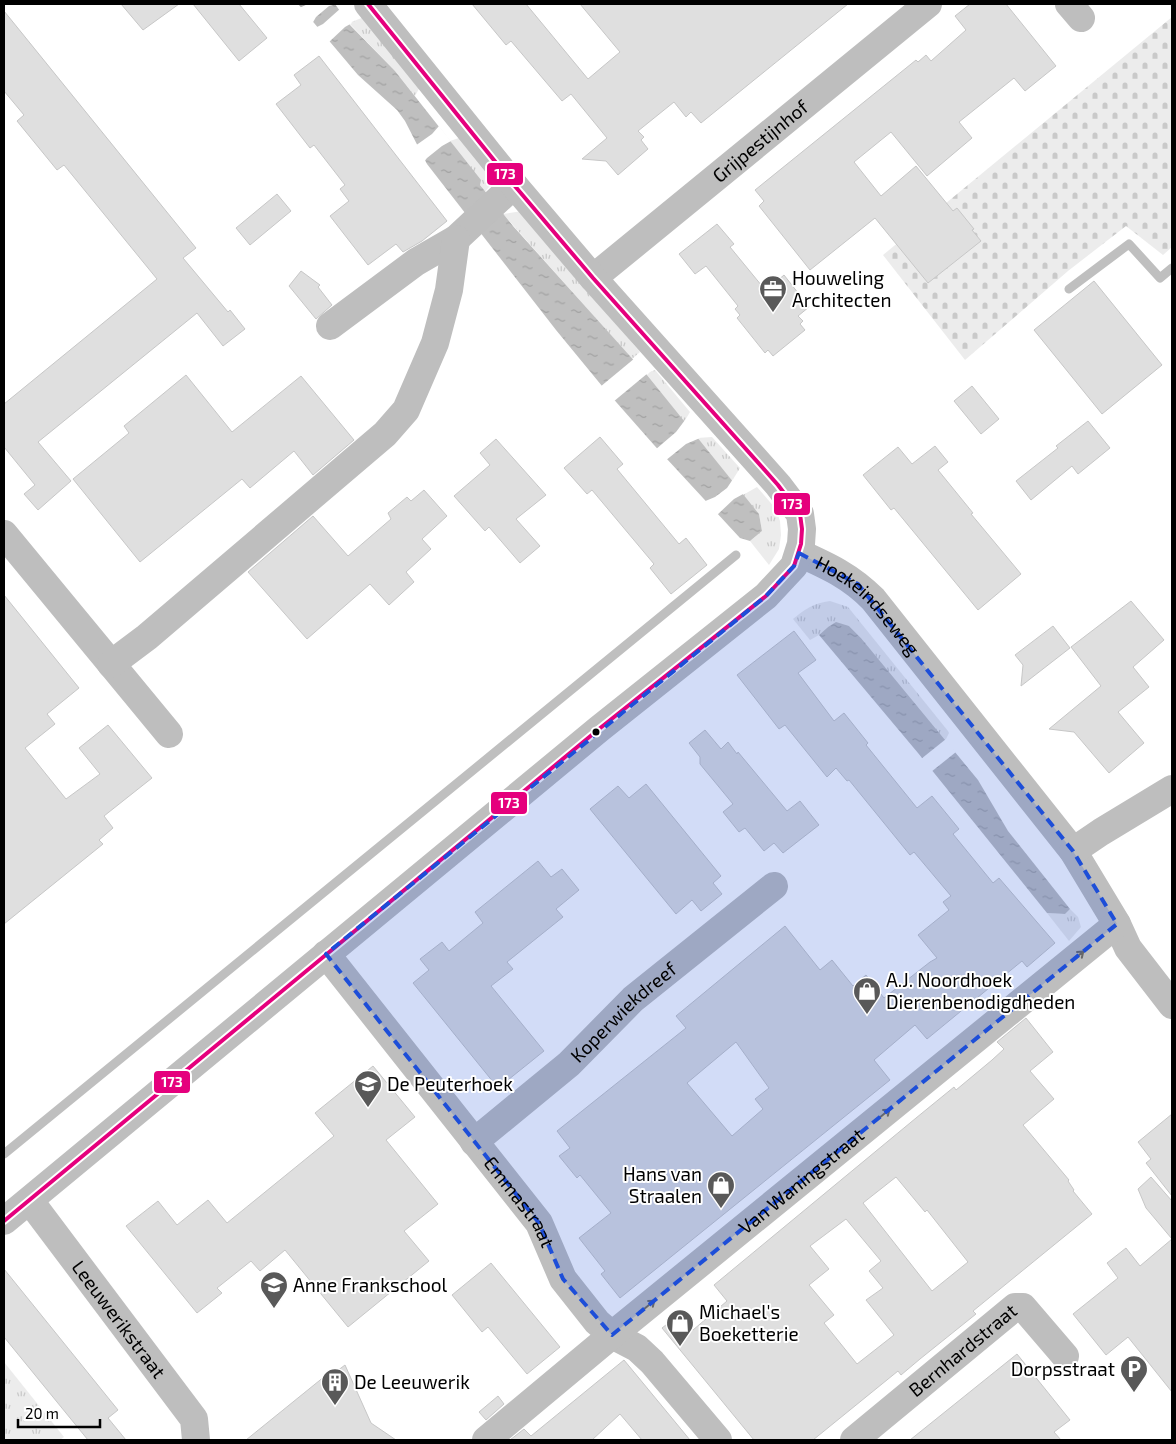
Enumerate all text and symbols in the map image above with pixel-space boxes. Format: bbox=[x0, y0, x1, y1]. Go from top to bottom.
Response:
street label: Grijpestijnhof bbox=[707, 95, 813, 187]
line badge: 173 bbox=[486, 162, 524, 186]
text: 173 bbox=[494, 165, 516, 182]
place label: Houweling Architecten bbox=[792, 266, 891, 311]
office icon: Houweling Architecten bbox=[758, 274, 788, 313]
line badge: 173 bbox=[773, 492, 811, 516]
text: 173 bbox=[781, 495, 803, 512]
street label: Hoekeindseweg bbox=[812, 550, 925, 660]
unlabelled marker bbox=[591, 727, 601, 737]
line badge: 173 bbox=[490, 791, 528, 815]
text: 173 bbox=[498, 794, 520, 811]
one-way arrow bbox=[1072, 951, 1085, 962]
street label: Koperwiekdreef bbox=[565, 957, 681, 1067]
place label: A.J. Noordhoek Dierenbenodigdheden bbox=[886, 968, 1075, 1013]
shop icon: A.J. Noordhoek Dierenbenodigdheden bbox=[852, 976, 882, 1015]
school or university icon: De Peuterhoek bbox=[353, 1069, 383, 1108]
line badge: 173 bbox=[153, 1070, 191, 1094]
place label: De Peuterhoek bbox=[387, 1072, 513, 1095]
text: 173 bbox=[161, 1073, 183, 1090]
one-way arrow bbox=[878, 1108, 891, 1119]
street label: Van Waningstraat bbox=[734, 1123, 868, 1238]
street label: Emmastraat bbox=[480, 1152, 560, 1251]
place label: Hans van Straalen bbox=[623, 1162, 702, 1207]
shop icon: Hans van Straalen bbox=[706, 1170, 736, 1209]
street label: Leeuwerikstraat bbox=[68, 1256, 171, 1382]
school or university icon: Anne Frankschool bbox=[259, 1270, 289, 1309]
place label: Anne Frankschool bbox=[293, 1273, 448, 1296]
one-way arrow bbox=[643, 1299, 656, 1310]
street label: Bernhardstraat bbox=[904, 1299, 1021, 1401]
place label: Michael's Boeketterie bbox=[699, 1300, 799, 1345]
shop icon: Michael's Boeketterie bbox=[665, 1308, 695, 1347]
parking icon: Dorpsstraat bbox=[1119, 1354, 1149, 1393]
place label: Dorpsstraat bbox=[1011, 1357, 1115, 1380]
building icon: De Leeuwerik bbox=[320, 1367, 350, 1406]
place label: De Leeuwerik bbox=[354, 1370, 470, 1393]
scale bar bbox=[18, 1396, 100, 1428]
text: 20 m bbox=[25, 1404, 59, 1422]

